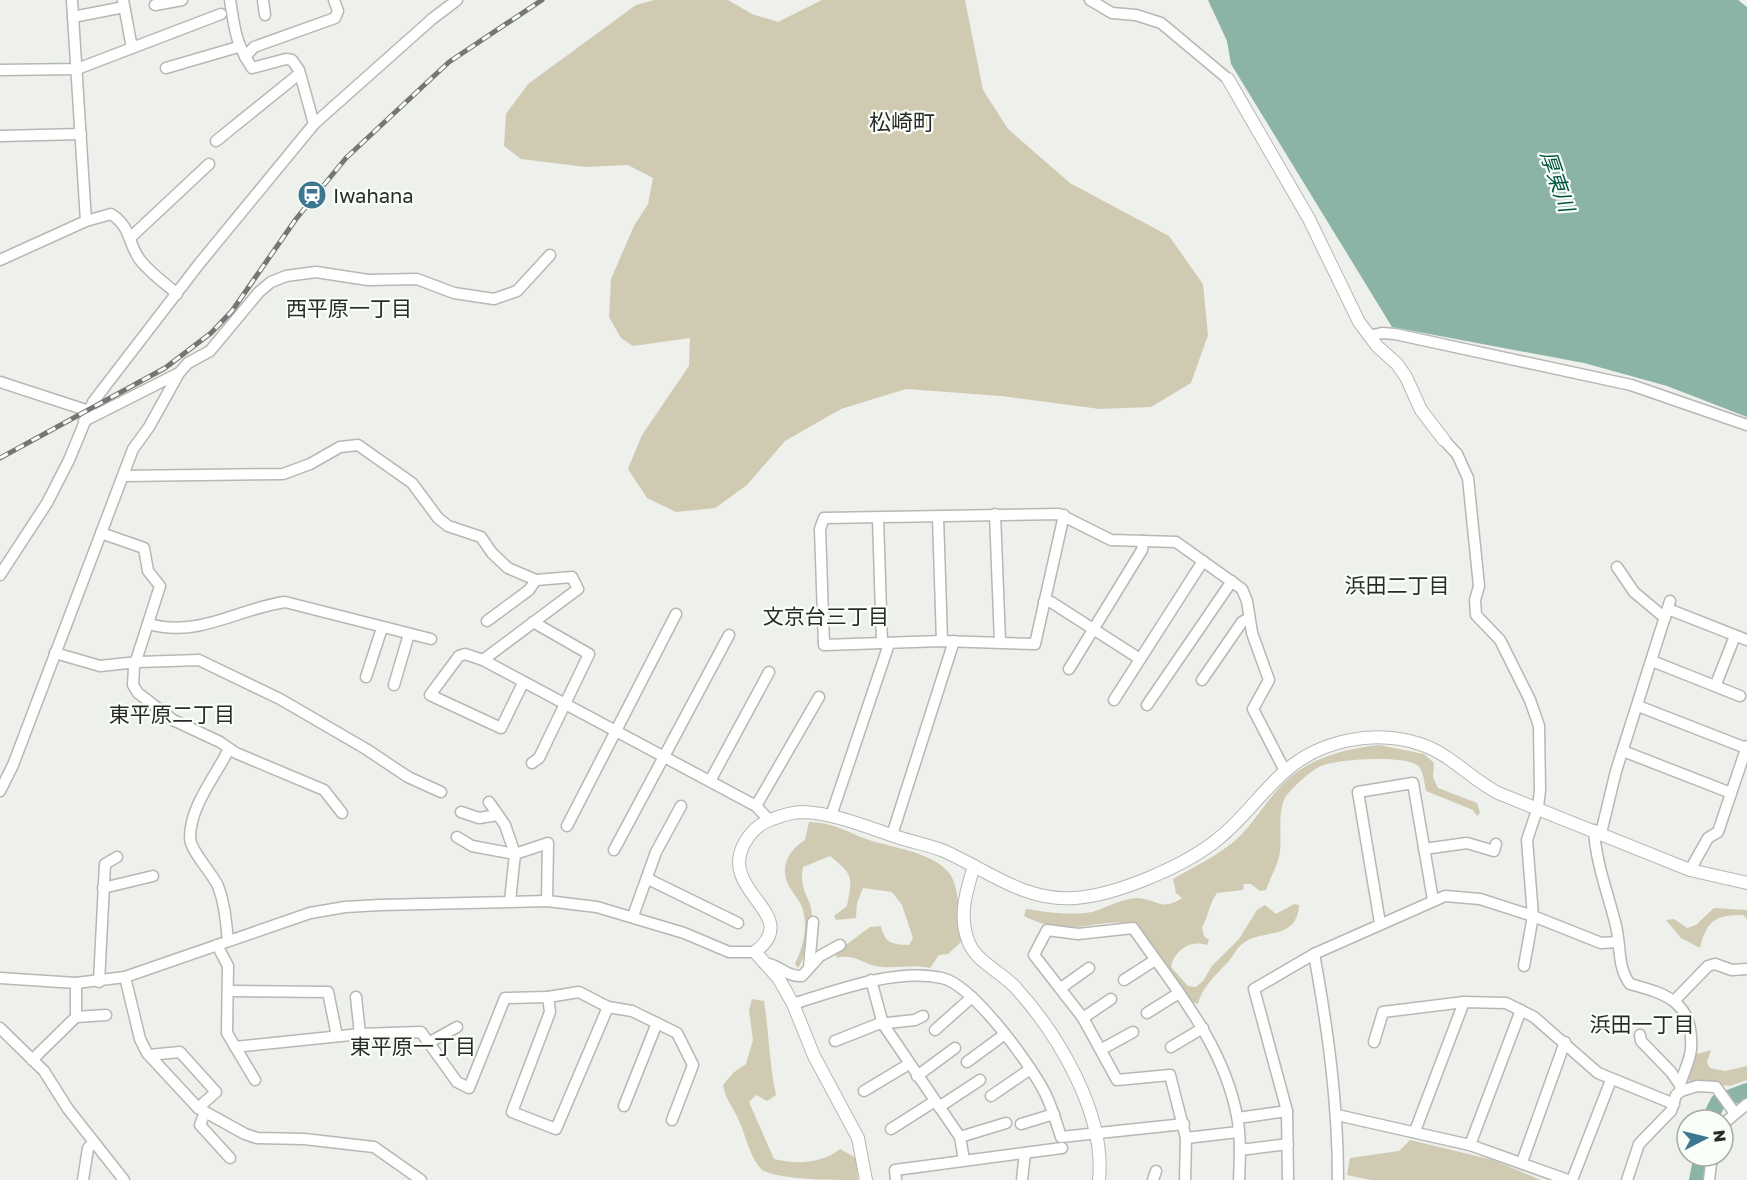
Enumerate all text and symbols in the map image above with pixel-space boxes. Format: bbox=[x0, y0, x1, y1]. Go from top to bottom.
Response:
district label: 松崎町 bbox=[869, 108, 935, 135]
water label: 厚東川 bbox=[1535, 147, 1581, 217]
station icon: Iwahana bbox=[296, 179, 328, 211]
place label: Iwahana bbox=[333, 183, 414, 207]
district label: 西平原一丁目 bbox=[286, 295, 412, 321]
district label: 浜田二丁目 bbox=[1345, 572, 1450, 598]
district label: 文京台三丁目 bbox=[763, 603, 889, 629]
district label: 東平原二丁目 bbox=[109, 701, 235, 727]
district label: 浜田一丁目 bbox=[1590, 1011, 1695, 1037]
district label: 東平原一丁目 bbox=[350, 1033, 476, 1059]
north arrow bbox=[1675, 1108, 1735, 1168]
text: N bbox=[1709, 1129, 1731, 1143]

